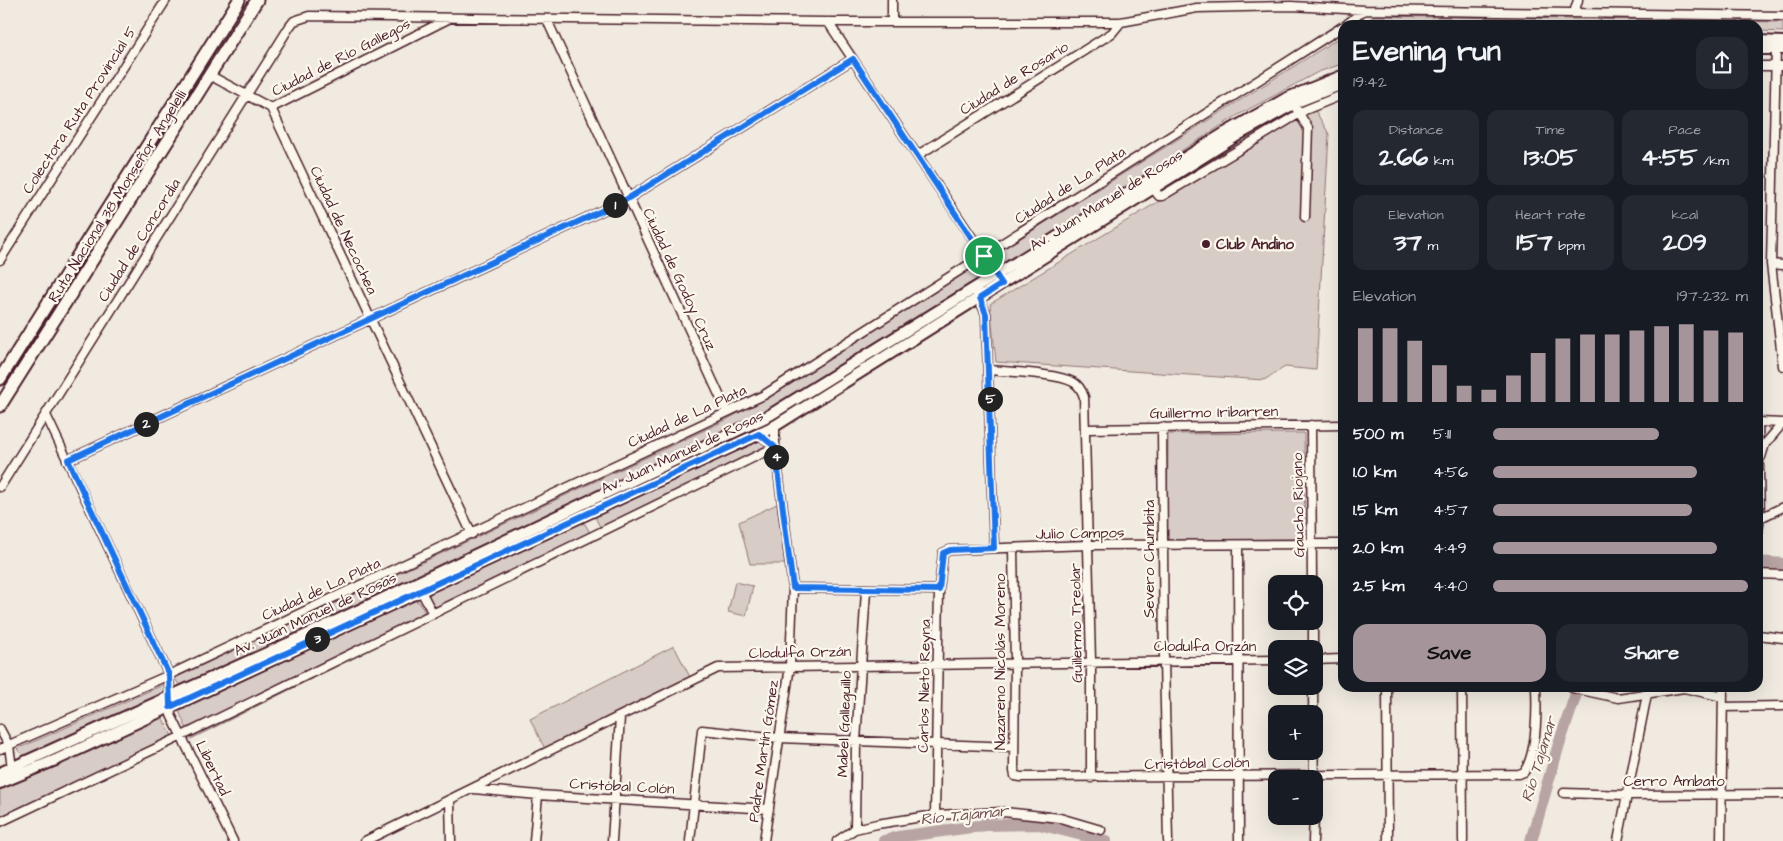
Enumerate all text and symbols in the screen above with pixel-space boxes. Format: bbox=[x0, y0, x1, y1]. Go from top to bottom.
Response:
street label: Ciudad de Río Gallegos bbox=[268, 13, 415, 102]
street label: Colectora Ruta Provincial 5 bbox=[17, 22, 142, 198]
text: Evening run bbox=[1353, 32, 1501, 71]
street label: Ciudad de Rosario bbox=[956, 36, 1073, 120]
button: share bbox=[1696, 37, 1748, 89]
text: 19:42 bbox=[1353, 71, 1387, 93]
street label: Ruta Nacional 38 Monseñor Angelelli bbox=[43, 85, 193, 307]
text: Distance bbox=[1389, 120, 1443, 140]
text: Time bbox=[1536, 120, 1565, 140]
text: Pace bbox=[1669, 120, 1701, 140]
text: 2.66 bbox=[1379, 140, 1428, 175]
text: 13:05 bbox=[1524, 140, 1577, 175]
text: 4:55 bbox=[1641, 140, 1697, 175]
street label: Ciudad de La Plata bbox=[1011, 141, 1130, 229]
street label: Av. Juan Manuel de Rosas bbox=[1025, 144, 1187, 256]
text: km bbox=[1428, 151, 1453, 171]
text: /km bbox=[1697, 151, 1729, 171]
street label: Ciudad de Necochea bbox=[305, 163, 383, 298]
street label: Ciudad de Concordia bbox=[93, 174, 186, 306]
pin: 1 bbox=[602, 192, 628, 218]
text: 1 bbox=[615, 195, 616, 215]
street label: Ciudad de Godoy Cruz bbox=[636, 205, 722, 355]
text: Elevation bbox=[1389, 205, 1444, 225]
text: Heart rate bbox=[1515, 205, 1586, 225]
text: kcal bbox=[1671, 205, 1698, 225]
text: 37 bbox=[1394, 225, 1422, 260]
text: 157 bbox=[1516, 225, 1553, 260]
text: 209 bbox=[1663, 225, 1707, 260]
place label: Club Andino bbox=[1216, 234, 1295, 255]
pin bbox=[963, 235, 1005, 277]
text: m bbox=[1422, 236, 1438, 256]
text: bpm bbox=[1553, 236, 1585, 256]
marker: Club Andino bbox=[1200, 238, 1212, 250]
icon: arrive bbox=[970, 242, 998, 270]
text: Elevation bbox=[1353, 285, 1416, 307]
text: 197–232 m bbox=[1677, 285, 1748, 307]
street label: Ciudad de La Plata bbox=[624, 380, 750, 453]
pin: 5 bbox=[978, 386, 1002, 412]
text: 5 bbox=[986, 389, 995, 409]
street label: Guillermo Iribarren bbox=[1150, 401, 1279, 424]
street label: Av. Juan Manuel de Rosas bbox=[597, 405, 767, 499]
pin: 2 bbox=[134, 412, 158, 436]
text: 2 bbox=[142, 414, 151, 434]
text: 500 m bbox=[1353, 423, 1403, 445]
text: 5:11 bbox=[1433, 423, 1451, 445]
pin: 4 bbox=[764, 444, 788, 470]
text: 4 bbox=[772, 447, 781, 467]
street label: Gaucho Riojano bbox=[1287, 452, 1310, 557]
text: 1.0 km bbox=[1353, 461, 1396, 483]
text: 4:56 bbox=[1433, 461, 1468, 483]
text: 1.5 km bbox=[1353, 499, 1397, 521]
text: 4:57 bbox=[1433, 499, 1468, 521]
street label: Severo Chumbita bbox=[1139, 500, 1160, 618]
street label: Julio Campos bbox=[1035, 522, 1125, 545]
text: 2.0 km bbox=[1353, 537, 1403, 559]
text: 4:49 bbox=[1433, 537, 1467, 559]
street label: Ciudad de La Plata bbox=[258, 553, 384, 626]
street label: Guillermo Treolar bbox=[1065, 563, 1088, 683]
street label: Av. Juan Manuel de Rosas bbox=[230, 567, 400, 661]
street label: Nazareno Nicolás Moreno bbox=[990, 573, 1011, 750]
map controls bbox=[1268, 575, 1323, 825]
button: locate bbox=[1268, 575, 1323, 630]
text: 2.5 km bbox=[1353, 575, 1404, 597]
text: 4:40 bbox=[1433, 575, 1468, 597]
street label: Carlos Nieto Reyna bbox=[913, 619, 937, 753]
button: Save bbox=[1353, 624, 1546, 682]
button: Share bbox=[1556, 624, 1748, 682]
pin: 3 bbox=[304, 626, 330, 652]
text: 3 bbox=[314, 629, 321, 649]
street label: Clodulfa Orzán bbox=[1154, 636, 1257, 657]
button: layers bbox=[1268, 640, 1323, 695]
street label: Clodulfa Orzán bbox=[749, 641, 852, 664]
street label: Mabel Galleguillo bbox=[832, 670, 858, 778]
street label: Padre Martín Gómez bbox=[743, 678, 784, 824]
button: + bbox=[1268, 705, 1323, 760]
water label: Río Tajamar bbox=[1516, 712, 1563, 804]
street label: Libertad bbox=[190, 737, 235, 800]
street label: Cristóbal Colón bbox=[1144, 752, 1250, 775]
button: − bbox=[1268, 770, 1323, 825]
street label: Cerro Ambato bbox=[1623, 771, 1725, 792]
street label: Cristóbal Colón bbox=[569, 773, 675, 800]
water label: Río Tajamar bbox=[919, 799, 1011, 831]

